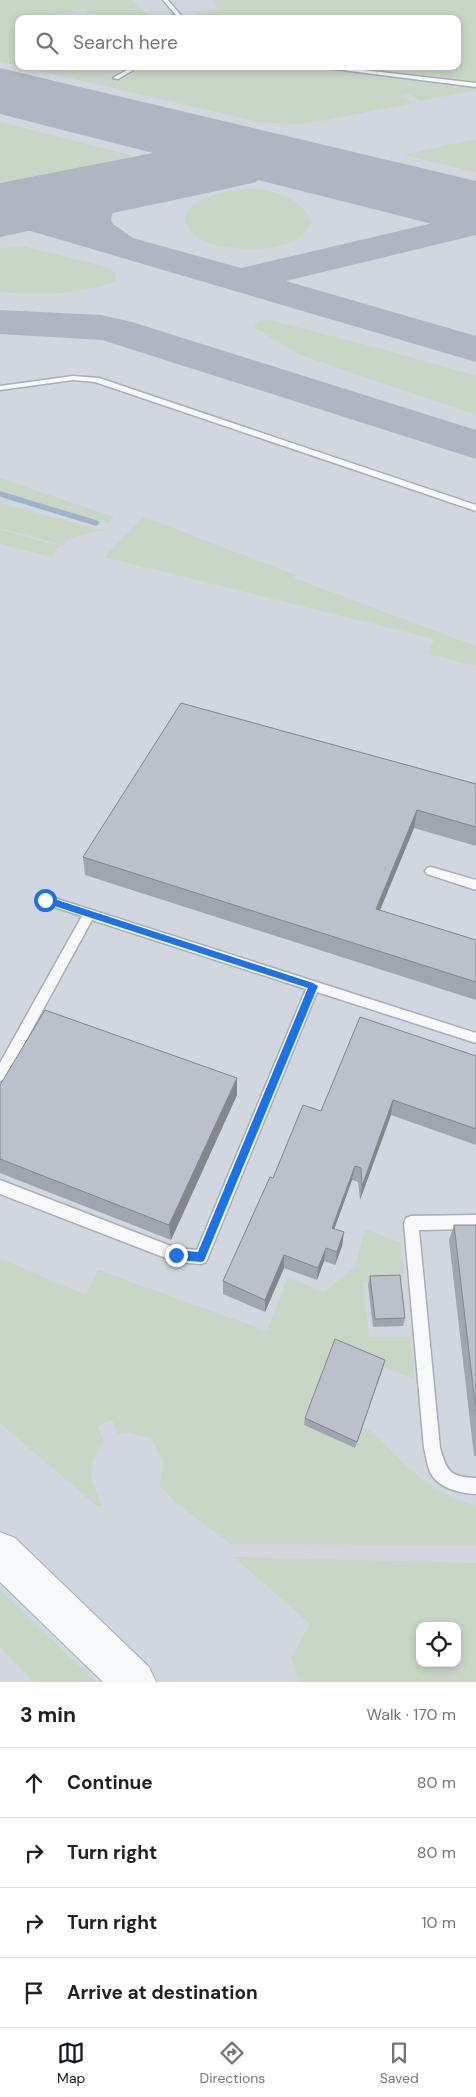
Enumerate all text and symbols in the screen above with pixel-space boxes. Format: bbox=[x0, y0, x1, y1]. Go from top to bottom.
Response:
search box bbox=[15, 15, 461, 70]
icon: search bbox=[33, 29, 61, 57]
text: Search here bbox=[73, 30, 178, 55]
route start bbox=[34, 889, 57, 912]
route end bbox=[165, 1244, 188, 1267]
map controls bbox=[416, 1622, 461, 1667]
button: locate bbox=[416, 1622, 461, 1667]
text: 3 min bbox=[20, 1701, 76, 1729]
text: Walk · 170 m bbox=[367, 1704, 456, 1725]
icon: ahead bbox=[20, 1769, 48, 1797]
text: Continue bbox=[67, 1770, 153, 1795]
text: 80 m bbox=[417, 1772, 456, 1793]
icon: right bbox=[20, 1839, 48, 1867]
text: Turn right bbox=[67, 1840, 157, 1865]
text: 80 m bbox=[417, 1842, 456, 1863]
icon: right bbox=[20, 1909, 48, 1937]
text: Turn right bbox=[67, 1910, 157, 1935]
text: 10 m bbox=[422, 1912, 456, 1933]
icon: arrive bbox=[20, 1979, 48, 2007]
text: Arrive at destination bbox=[67, 1980, 258, 2005]
tab: Map bbox=[57, 2039, 85, 2087]
tab: Directions bbox=[200, 2039, 265, 2087]
tab: Saved bbox=[380, 2039, 419, 2087]

